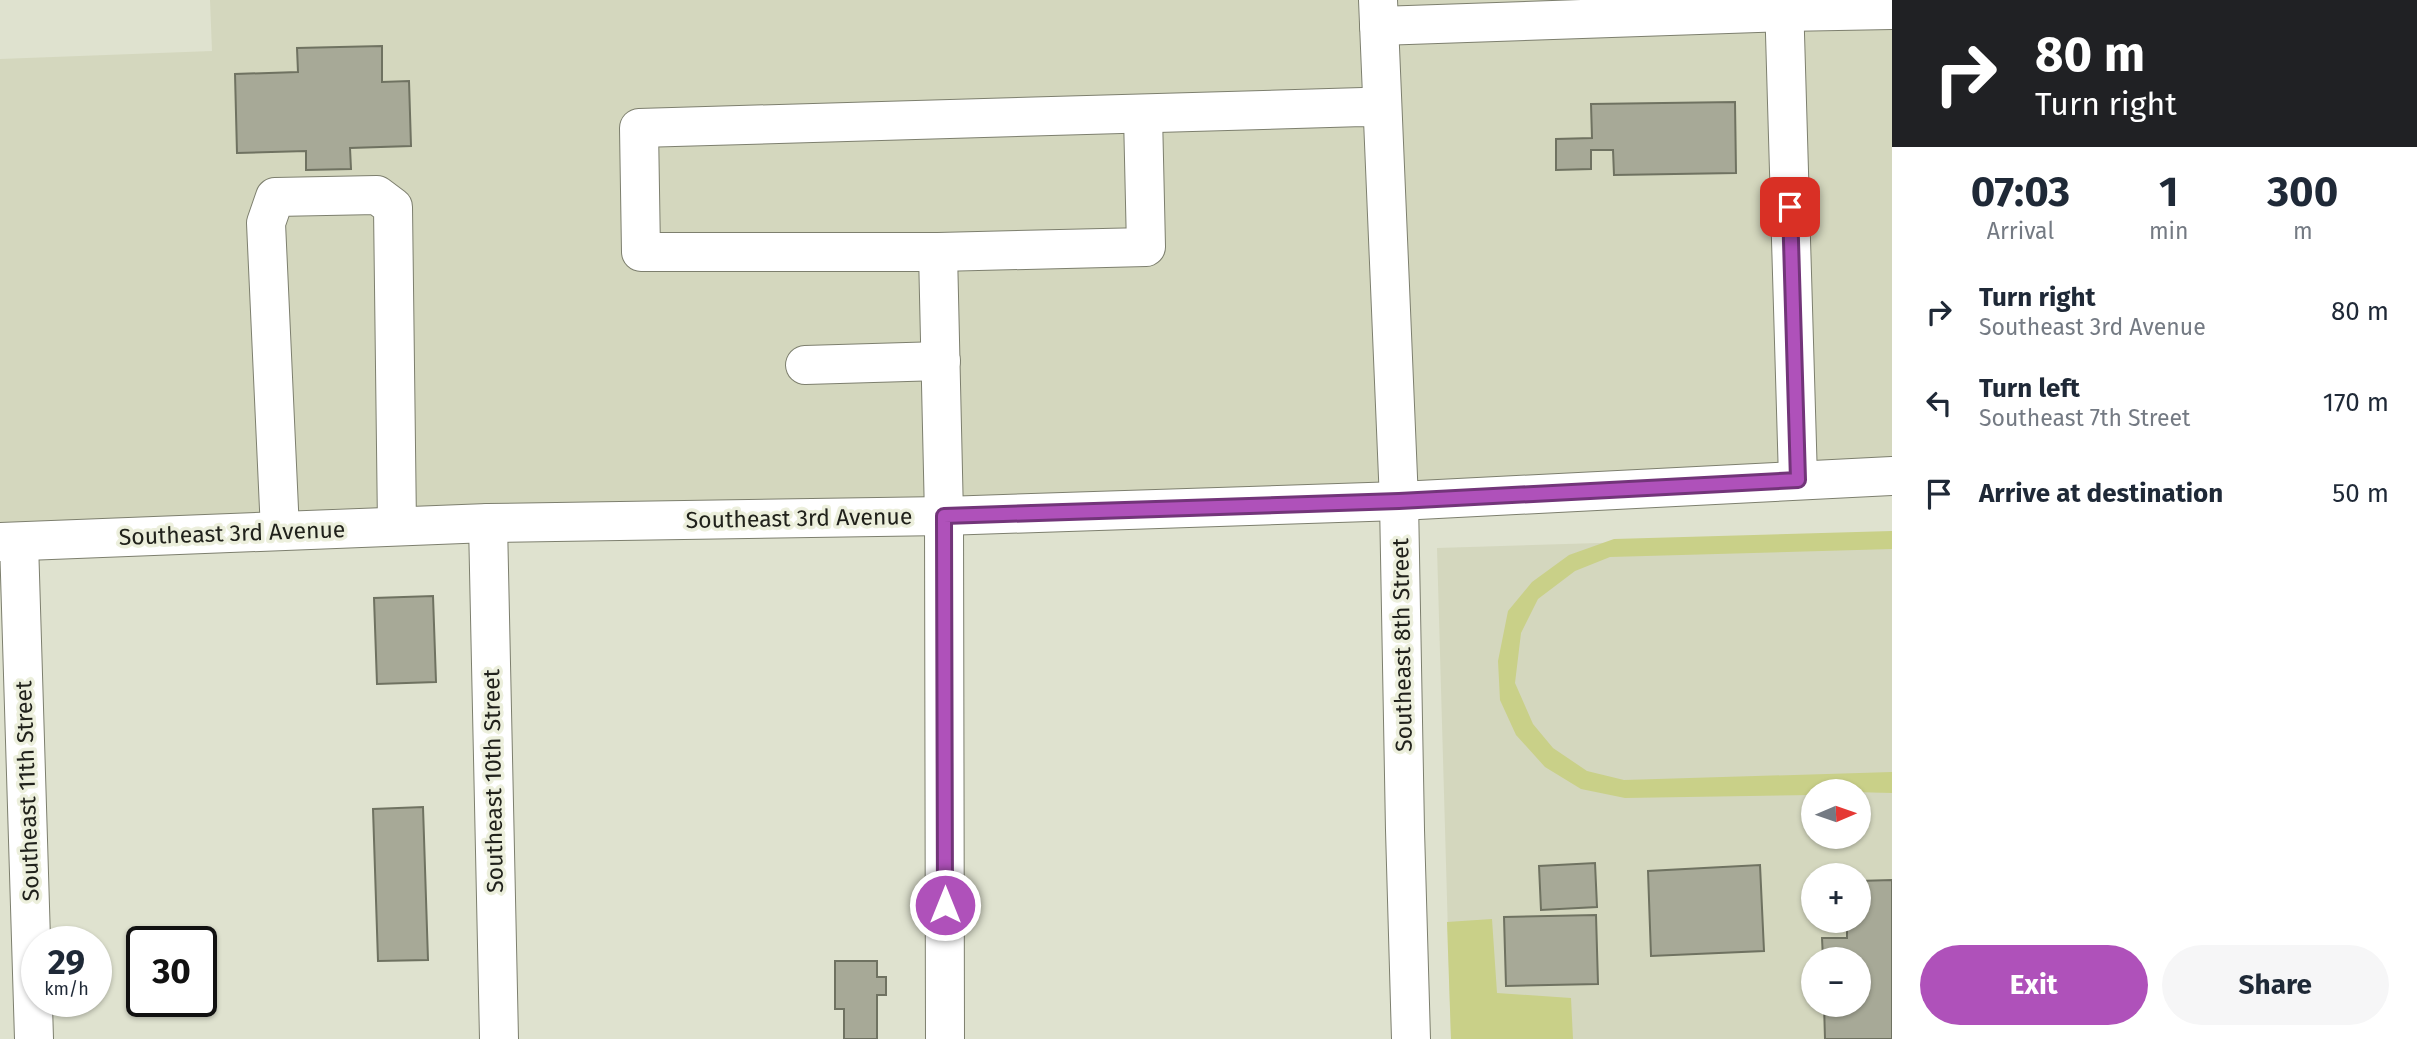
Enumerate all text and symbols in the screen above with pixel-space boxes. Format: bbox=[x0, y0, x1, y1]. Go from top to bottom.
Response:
text: 80 m bbox=[2035, 25, 2145, 84]
icon: right bbox=[1920, 28, 2011, 119]
text: Turn right bbox=[2035, 85, 2177, 123]
text: 07:03 bbox=[1971, 167, 2070, 217]
text: 1 bbox=[2159, 167, 2178, 217]
text: 300 bbox=[2267, 167, 2338, 217]
pin bbox=[1760, 177, 1820, 237]
icon: arrive bbox=[1771, 188, 1809, 226]
text: Arrival bbox=[1987, 217, 2054, 245]
text: min bbox=[2149, 217, 2189, 245]
text: m bbox=[2293, 217, 2313, 245]
text: Turn right bbox=[1979, 282, 2096, 313]
icon: right bbox=[1920, 293, 1958, 331]
text: 80 m bbox=[2331, 296, 2389, 327]
text: Southeast 3rd Avenue bbox=[1979, 313, 2206, 341]
text: Turn left bbox=[1979, 373, 2080, 404]
icon: left bbox=[1920, 384, 1958, 422]
text: 170 m bbox=[2323, 387, 2389, 418]
text: Southeast 7th Street bbox=[1979, 404, 2190, 432]
icon: arrive bbox=[1920, 475, 1958, 513]
text: Arrive at destination bbox=[1979, 478, 2223, 509]
text: 50 m bbox=[2332, 478, 2389, 509]
street label: Southeast 3rd Avenue bbox=[685, 502, 913, 534]
street label: Southeast 3rd Avenue bbox=[118, 515, 346, 551]
street label: Southeast 8th Street bbox=[1386, 537, 1418, 752]
street label: Southeast 10th Street bbox=[477, 668, 509, 893]
street label: Southeast 11th Street bbox=[9, 680, 45, 902]
north arrow bbox=[1801, 779, 1871, 849]
map controls bbox=[1801, 779, 1871, 1017]
button: + bbox=[1801, 863, 1871, 933]
position arrow bbox=[908, 868, 982, 942]
speed limit sign: 30 bbox=[126, 926, 217, 1017]
text: 29 bbox=[48, 941, 85, 983]
button: Exit bbox=[1920, 945, 2148, 1025]
button: Share bbox=[2162, 945, 2389, 1025]
button: − bbox=[1801, 947, 1871, 1017]
text: km/h bbox=[44, 978, 89, 1000]

